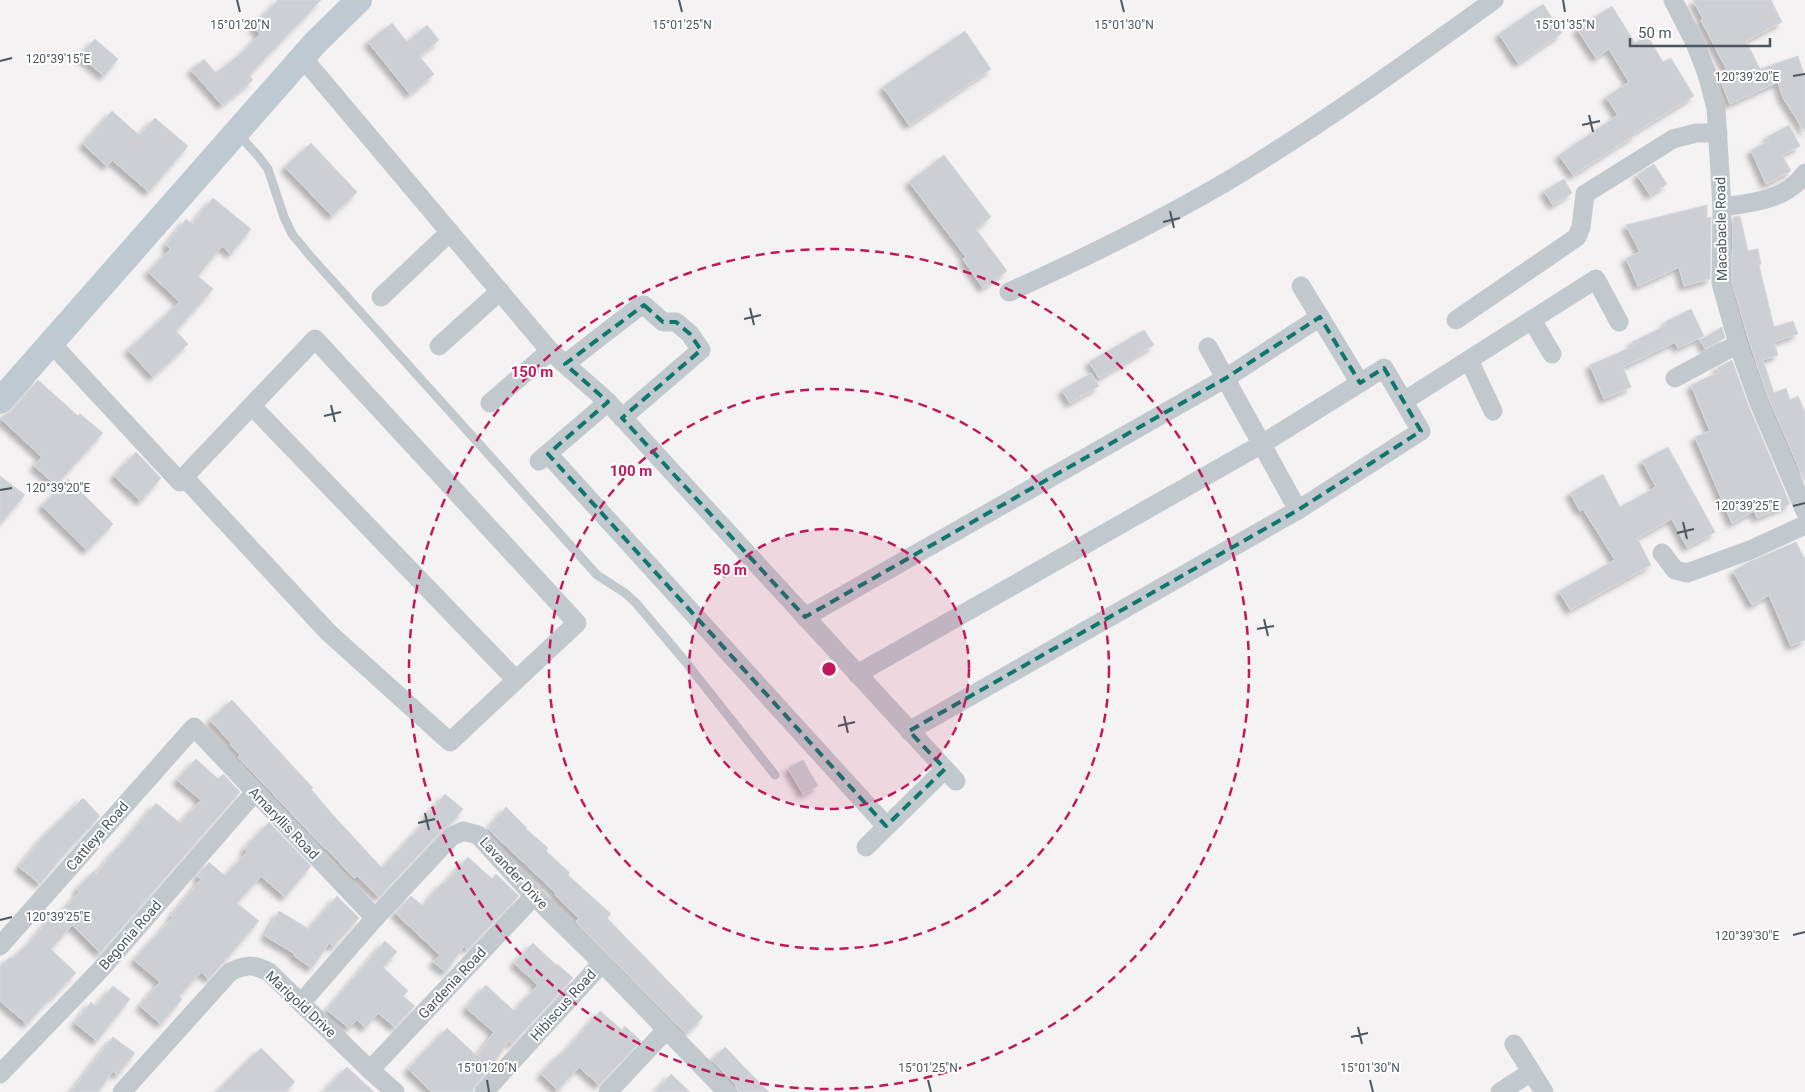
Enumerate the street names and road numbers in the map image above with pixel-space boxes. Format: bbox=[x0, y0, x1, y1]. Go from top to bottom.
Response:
street label: Macabacle Road bbox=[1712, 177, 1730, 281]
street label: Amaryllis Road bbox=[246, 784, 322, 862]
street label: Cattleya Road bbox=[63, 798, 131, 874]
street label: Lavander Drive bbox=[477, 834, 551, 912]
street label: Begonia Road bbox=[96, 897, 164, 973]
street label: Gardenia Road bbox=[415, 944, 489, 1022]
street label: Hibiscus Road bbox=[527, 966, 599, 1044]
street label: Marigold Drive bbox=[263, 967, 339, 1041]

